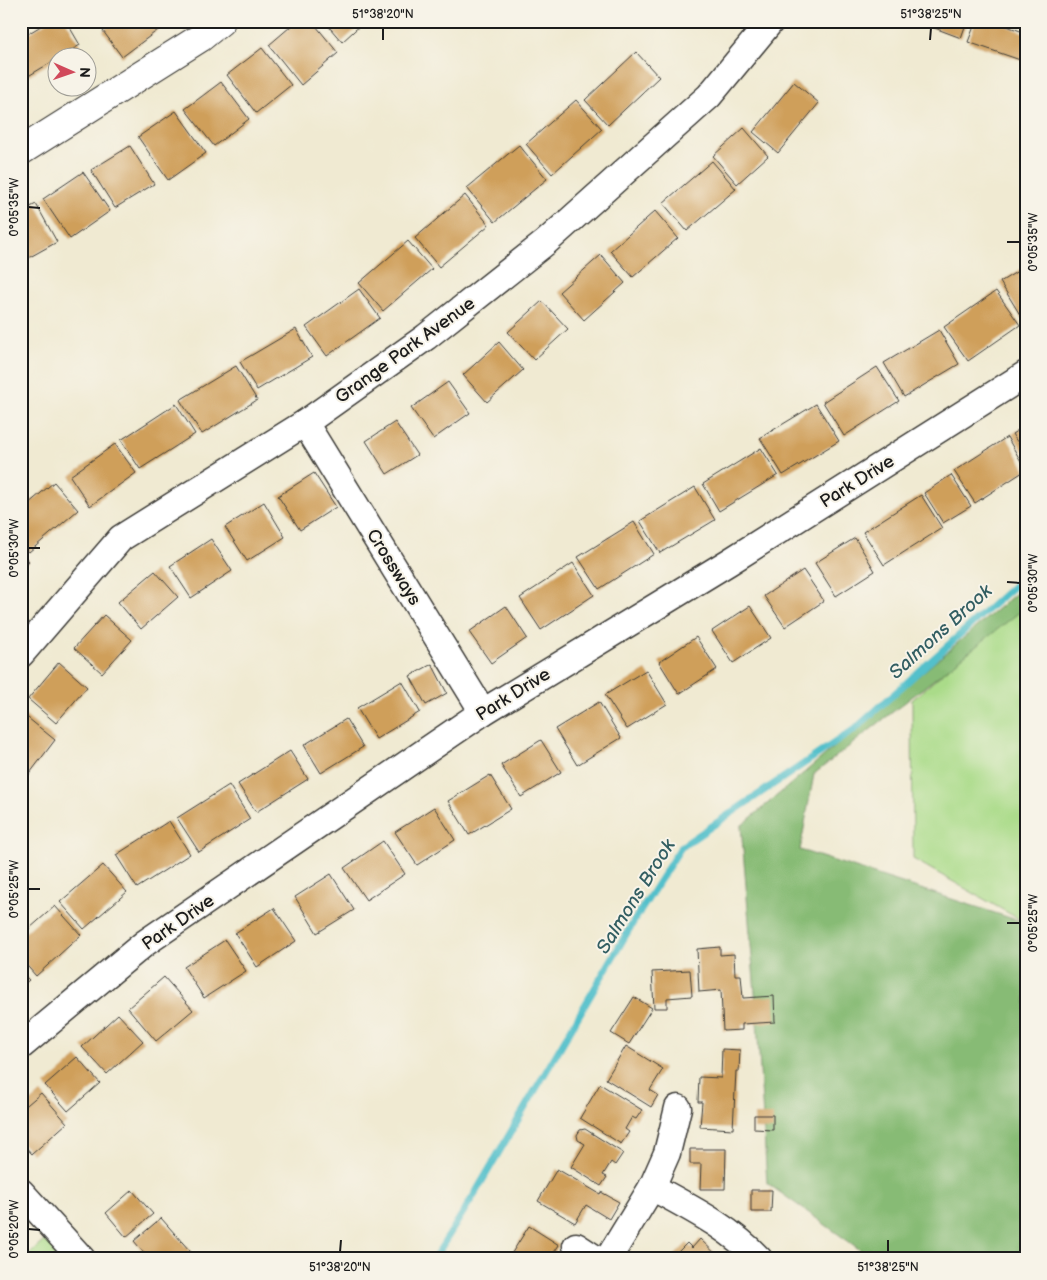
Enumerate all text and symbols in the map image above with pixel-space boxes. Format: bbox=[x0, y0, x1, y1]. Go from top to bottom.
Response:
text: 51°38'20"N bbox=[352, 7, 414, 22]
text: 51°38'25"N bbox=[900, 7, 962, 22]
north arrow bbox=[48, 48, 98, 98]
text: N bbox=[76, 67, 93, 78]
text: 0°05'35"W bbox=[7, 177, 22, 236]
text: 0°05'35"W bbox=[1026, 212, 1041, 271]
street label: Grange Park Avenue bbox=[331, 293, 479, 408]
street label: Park Drive bbox=[816, 450, 898, 512]
text: 0°05'30"W bbox=[7, 518, 22, 578]
street label: Crossways bbox=[362, 525, 425, 609]
text: 0°05'30"W bbox=[1026, 553, 1041, 613]
water label: Salmons Brook bbox=[885, 579, 998, 684]
street label: Park Drive bbox=[472, 663, 554, 725]
water label: Salmons Brook bbox=[592, 835, 681, 958]
text: 0°05'25"W bbox=[7, 860, 22, 918]
street label: Park Drive bbox=[138, 890, 219, 955]
text: 0°05'25"W bbox=[1026, 894, 1041, 952]
text: 0°05'20"W bbox=[7, 1200, 22, 1258]
text: 51°38'20"N bbox=[309, 1260, 371, 1275]
text: 51°38'25"N bbox=[857, 1260, 919, 1275]

